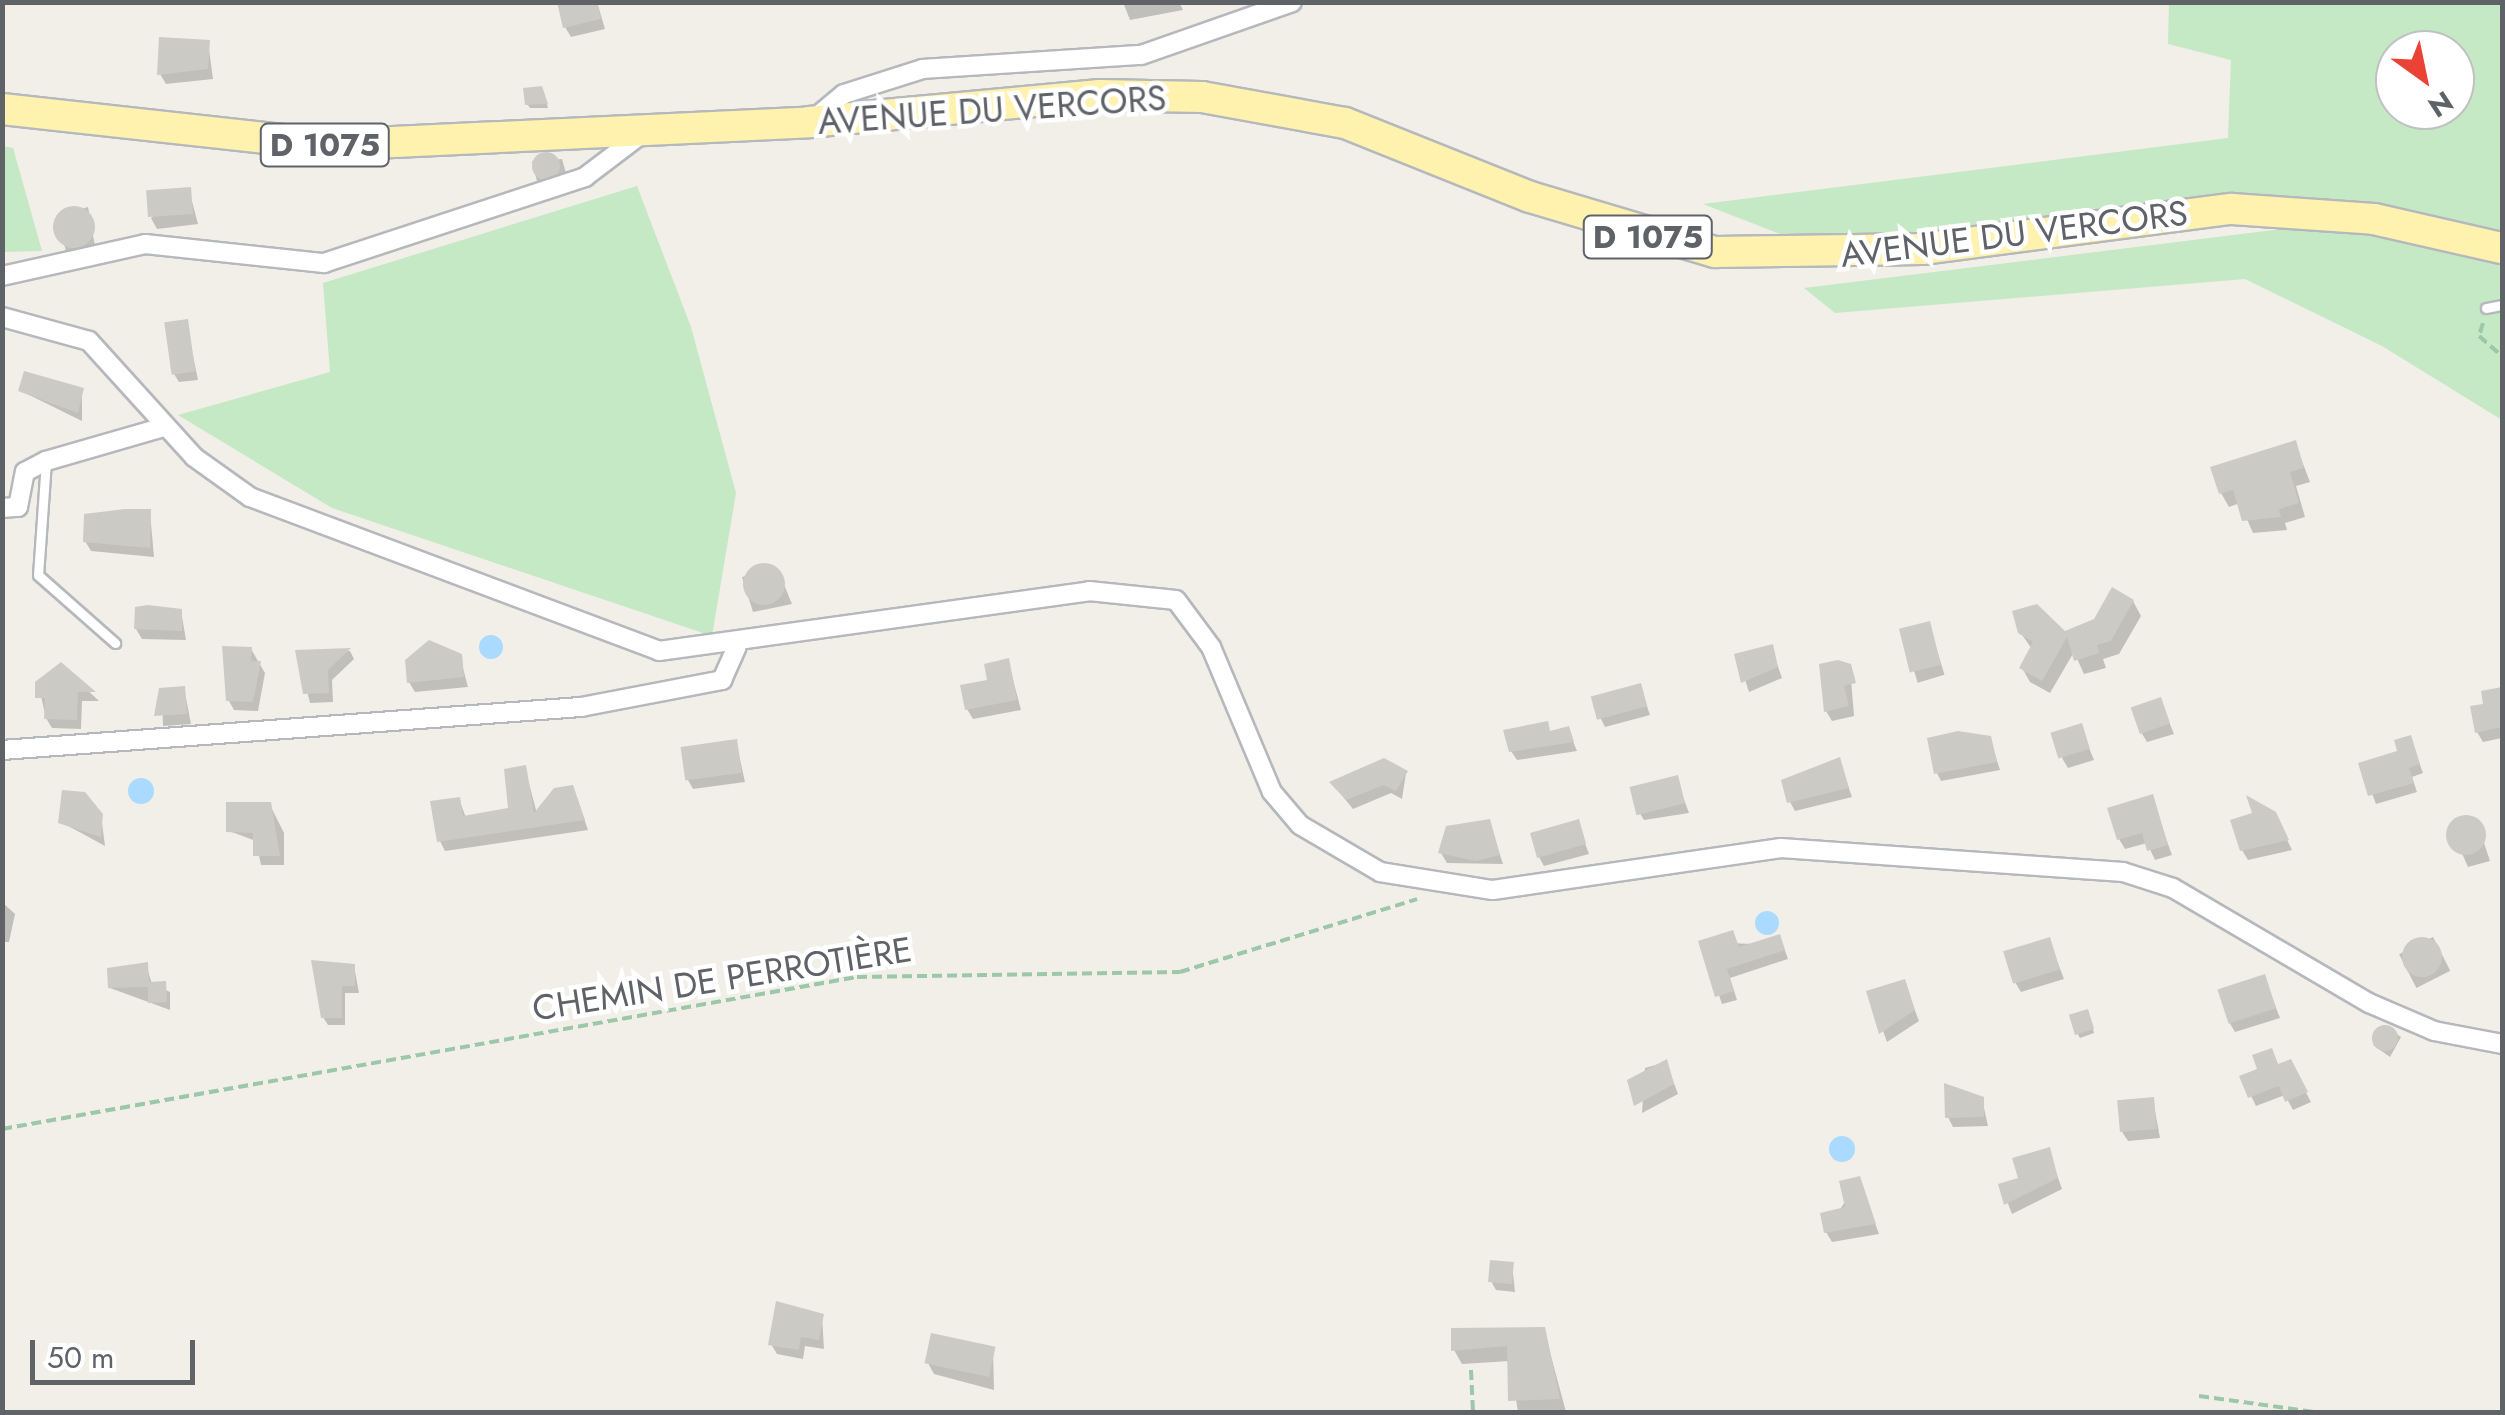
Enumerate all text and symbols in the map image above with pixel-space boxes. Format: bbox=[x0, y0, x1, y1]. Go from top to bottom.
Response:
north arrow bbox=[2375, 30, 2475, 130]
street label: AVENUE DU VERCORS bbox=[816, 77, 1168, 143]
text: N bbox=[2420, 81, 2461, 127]
road number: D 1075 bbox=[258, 118, 392, 172]
street label: AVENUE DU VERCORS bbox=[1838, 192, 2190, 276]
road number: D 1075 bbox=[1580, 210, 1716, 264]
street label: CHEMIN DE PERROTIÈRE bbox=[529, 928, 915, 1030]
scale bar bbox=[35, 1320, 200, 1382]
text: 50 m bbox=[47, 1336, 114, 1379]

